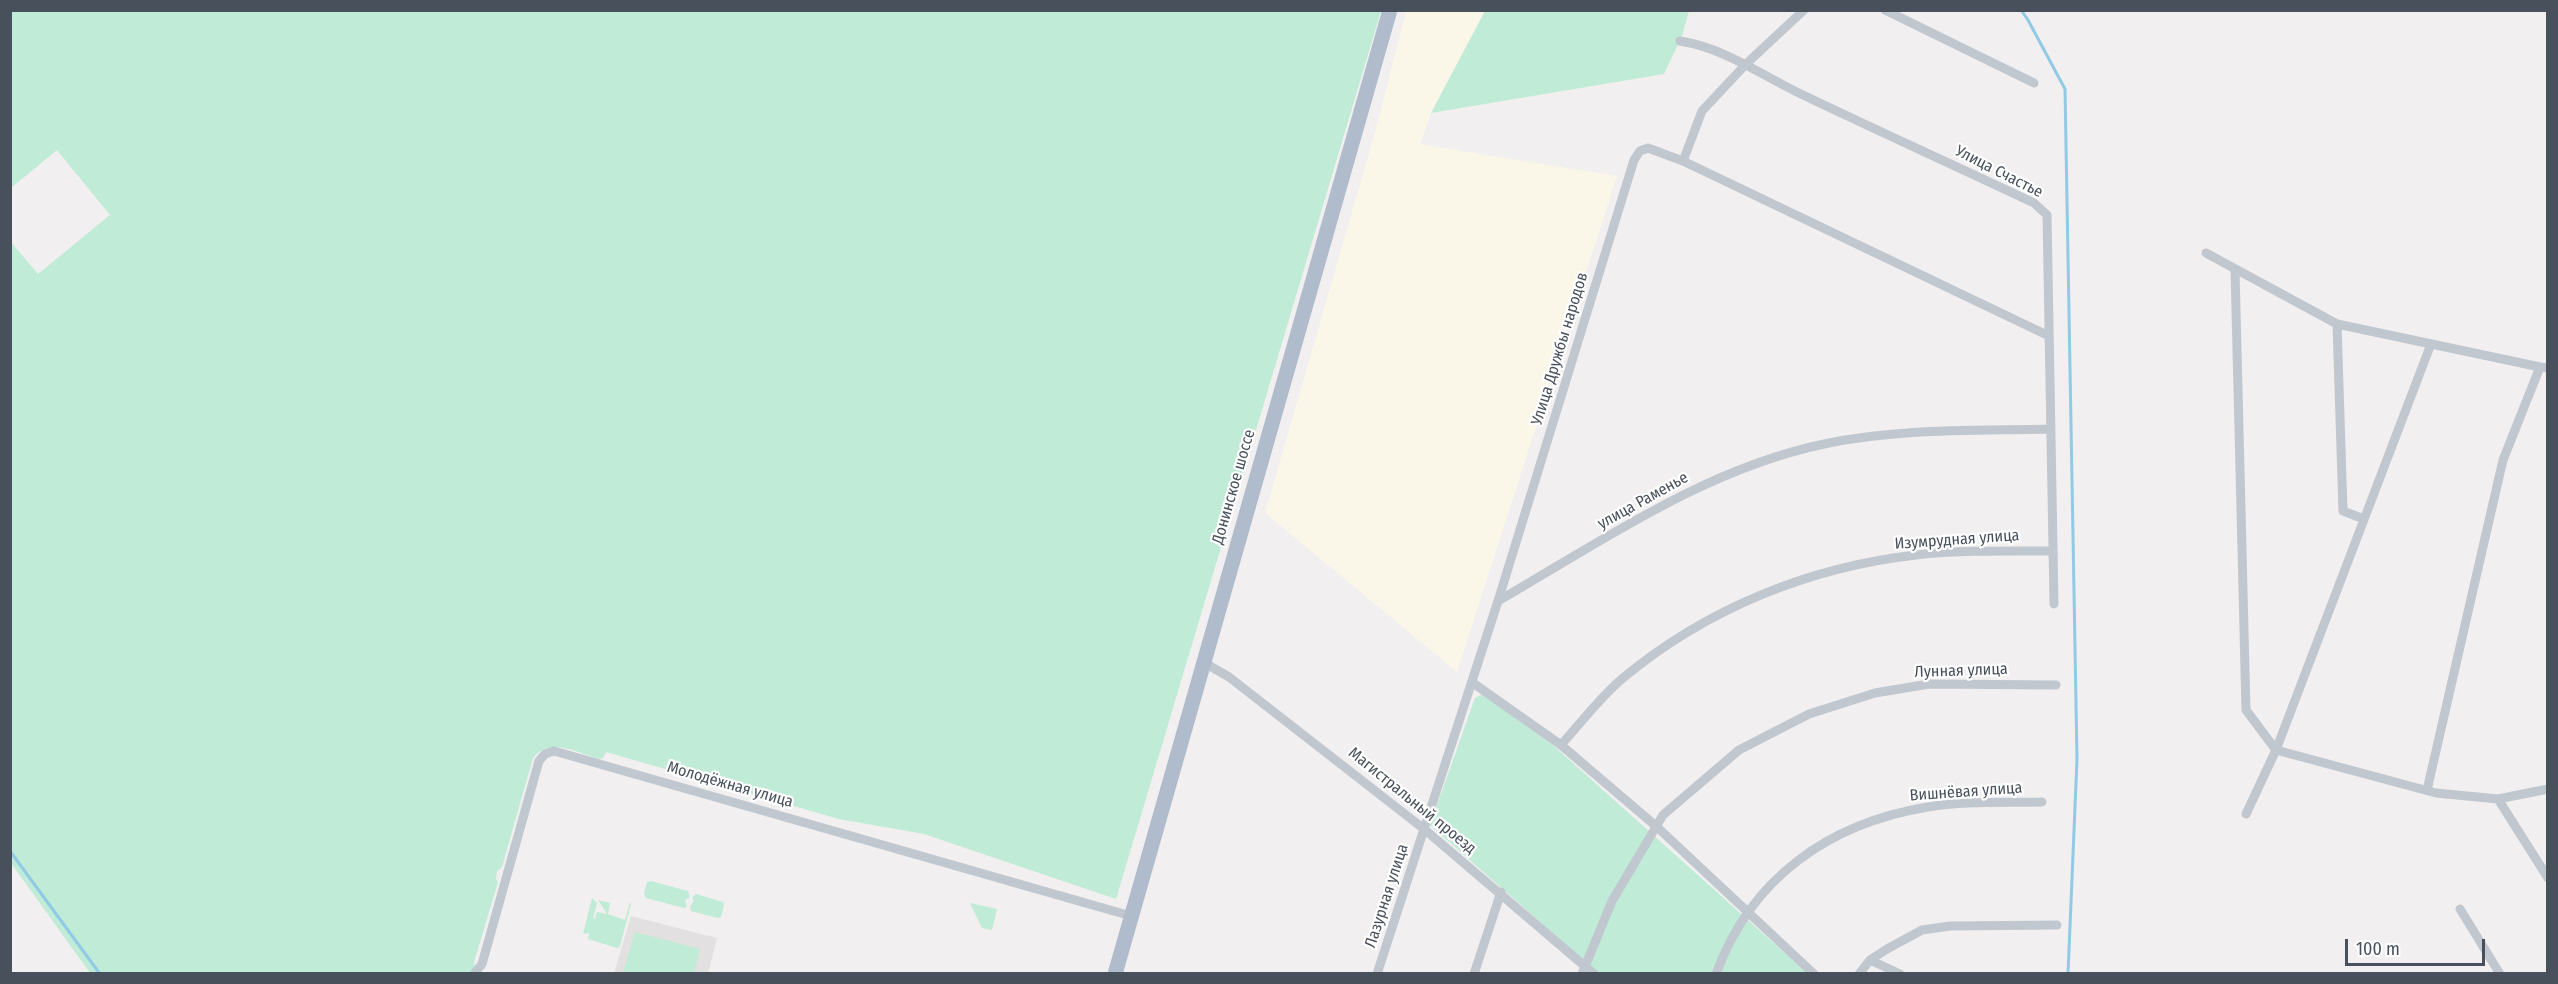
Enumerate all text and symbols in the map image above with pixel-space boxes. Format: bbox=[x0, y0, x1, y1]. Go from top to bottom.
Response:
street label: Улица Счастье bbox=[1952, 142, 2046, 202]
street label: Улица Дружбы народов bbox=[1528, 270, 1592, 428]
street label: Донинское шоссе bbox=[1208, 428, 1260, 546]
street label: улица Раменье bbox=[1594, 468, 1692, 534]
street label: Изумрудная улица bbox=[1894, 526, 2020, 554]
street label: Лунная улица bbox=[1914, 660, 2008, 682]
street label: Магистральный проезд bbox=[1344, 744, 1480, 858]
street label: Молодёжная улица bbox=[665, 758, 795, 812]
street label: Вишнёвая улица bbox=[1909, 778, 2023, 806]
street label: Лазурная улица bbox=[1361, 842, 1413, 950]
scale bar bbox=[2348, 927, 2488, 965]
text: 100 m bbox=[2356, 938, 2400, 960]

